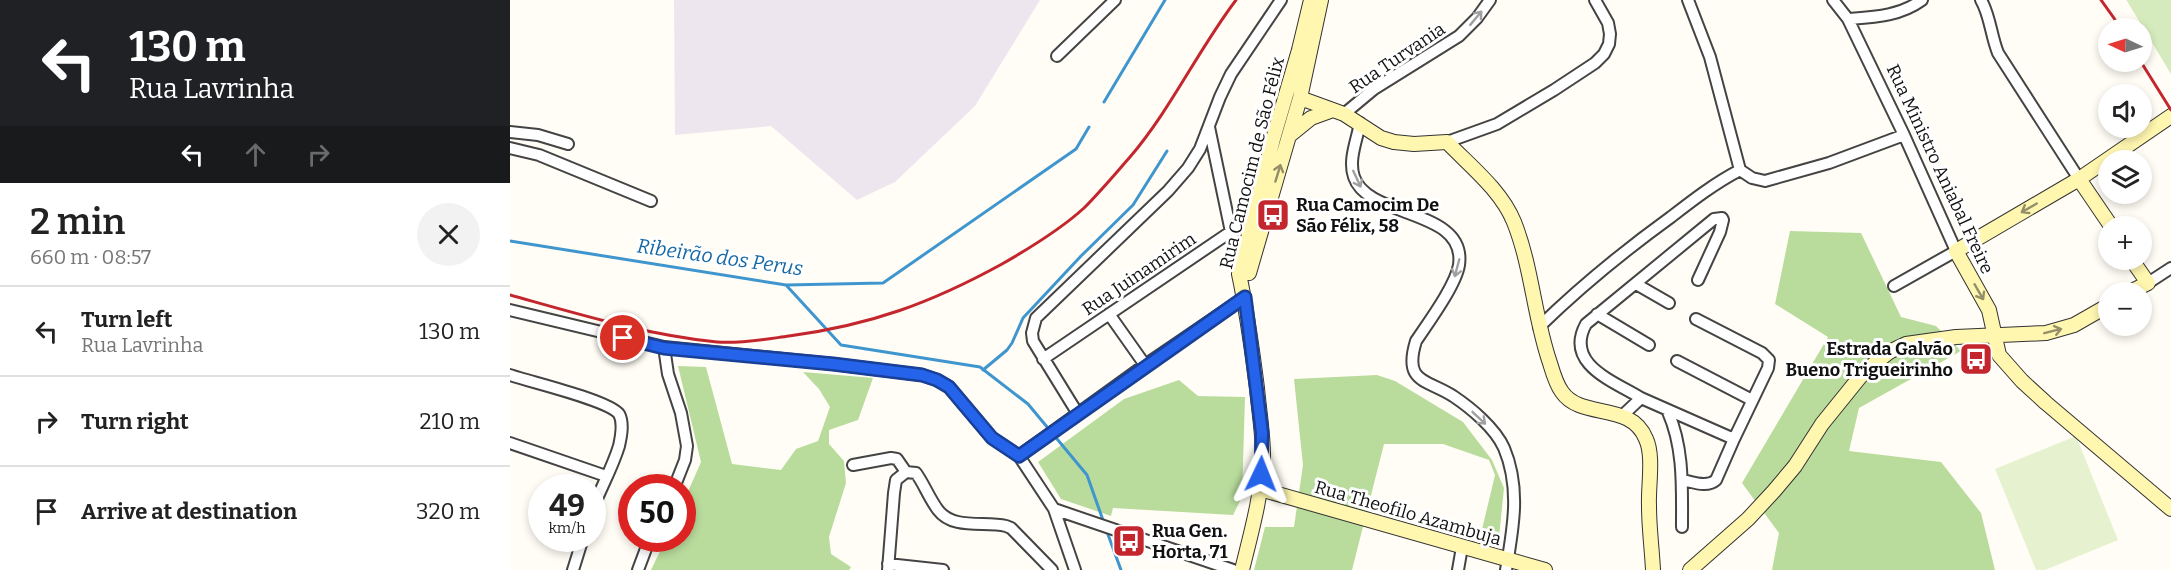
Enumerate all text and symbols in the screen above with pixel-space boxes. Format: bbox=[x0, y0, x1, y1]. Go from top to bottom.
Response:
one-way arrow bbox=[1469, 11, 1483, 26]
street label: Rua Turvania bbox=[1345, 18, 1449, 98]
north arrow bbox=[2098, 18, 2152, 72]
map controls bbox=[2098, 18, 2152, 336]
text: 130 m bbox=[129, 22, 246, 72]
icon: left bbox=[30, 24, 108, 102]
street label: Rua Camocim de São Félix bbox=[1215, 55, 1289, 271]
street label: Rua Ministro Aniabal Freire bbox=[1882, 61, 1998, 277]
text: Rua Lavrinha bbox=[129, 73, 294, 105]
button: sound bbox=[2098, 84, 2152, 138]
icon: left bbox=[176, 138, 209, 171]
icon: ahead bbox=[239, 138, 272, 171]
icon: right bbox=[302, 138, 335, 171]
button: layers bbox=[2098, 150, 2152, 204]
one-way arrow bbox=[1273, 164, 1284, 183]
one-way arrow bbox=[1351, 170, 1363, 188]
place label: Rua Camocim De São Félix, 58 bbox=[1296, 194, 1439, 237]
bus stop icon: Rua Camocim De São Félix, 58 bbox=[1255, 197, 1291, 233]
text: 2 min bbox=[30, 200, 125, 244]
button: close bbox=[417, 203, 480, 266]
one-way arrow bbox=[2021, 203, 2038, 215]
button: + bbox=[2098, 216, 2152, 270]
street label: Rua Juinamirim bbox=[1078, 228, 1200, 320]
water label: Ribeirão dos Perus bbox=[635, 233, 805, 281]
text: 660 m · 08:57 bbox=[30, 245, 151, 269]
one-way arrow bbox=[1450, 258, 1462, 277]
button: − bbox=[2098, 282, 2152, 336]
one-way arrow bbox=[1973, 283, 1985, 300]
text: Turn left bbox=[81, 306, 173, 333]
pin bbox=[597, 312, 648, 363]
icon: left bbox=[30, 315, 63, 348]
text: 130 m bbox=[419, 318, 480, 345]
icon: arrive bbox=[606, 321, 639, 354]
one-way arrow bbox=[2043, 324, 2062, 336]
text: Rua Lavrinha bbox=[81, 333, 203, 357]
place label: Estrada Galvão Bueno Trigueirinho bbox=[1785, 338, 1953, 381]
bus stop icon: Estrada Galvão Bueno Trigueirinho bbox=[1958, 341, 1994, 377]
icon: right bbox=[30, 405, 63, 438]
text: Turn right bbox=[81, 408, 189, 435]
text: 210 m bbox=[420, 408, 480, 435]
one-way arrow bbox=[1471, 411, 1486, 425]
position arrow bbox=[1229, 442, 1293, 506]
speed limit sign: 50 bbox=[618, 474, 696, 552]
street label: Rua Theofilo Azambuja bbox=[1312, 476, 1504, 550]
text: 49 bbox=[549, 488, 585, 524]
icon: arrive bbox=[30, 495, 63, 528]
text: Arrive at destination bbox=[81, 498, 297, 525]
text: 320 m bbox=[416, 498, 480, 525]
text: km/h bbox=[548, 519, 586, 537]
place label: Rua Gen. Horta, 71 bbox=[1152, 520, 1228, 563]
bus stop icon: Rua Gen. Horta, 71 bbox=[1111, 523, 1147, 559]

